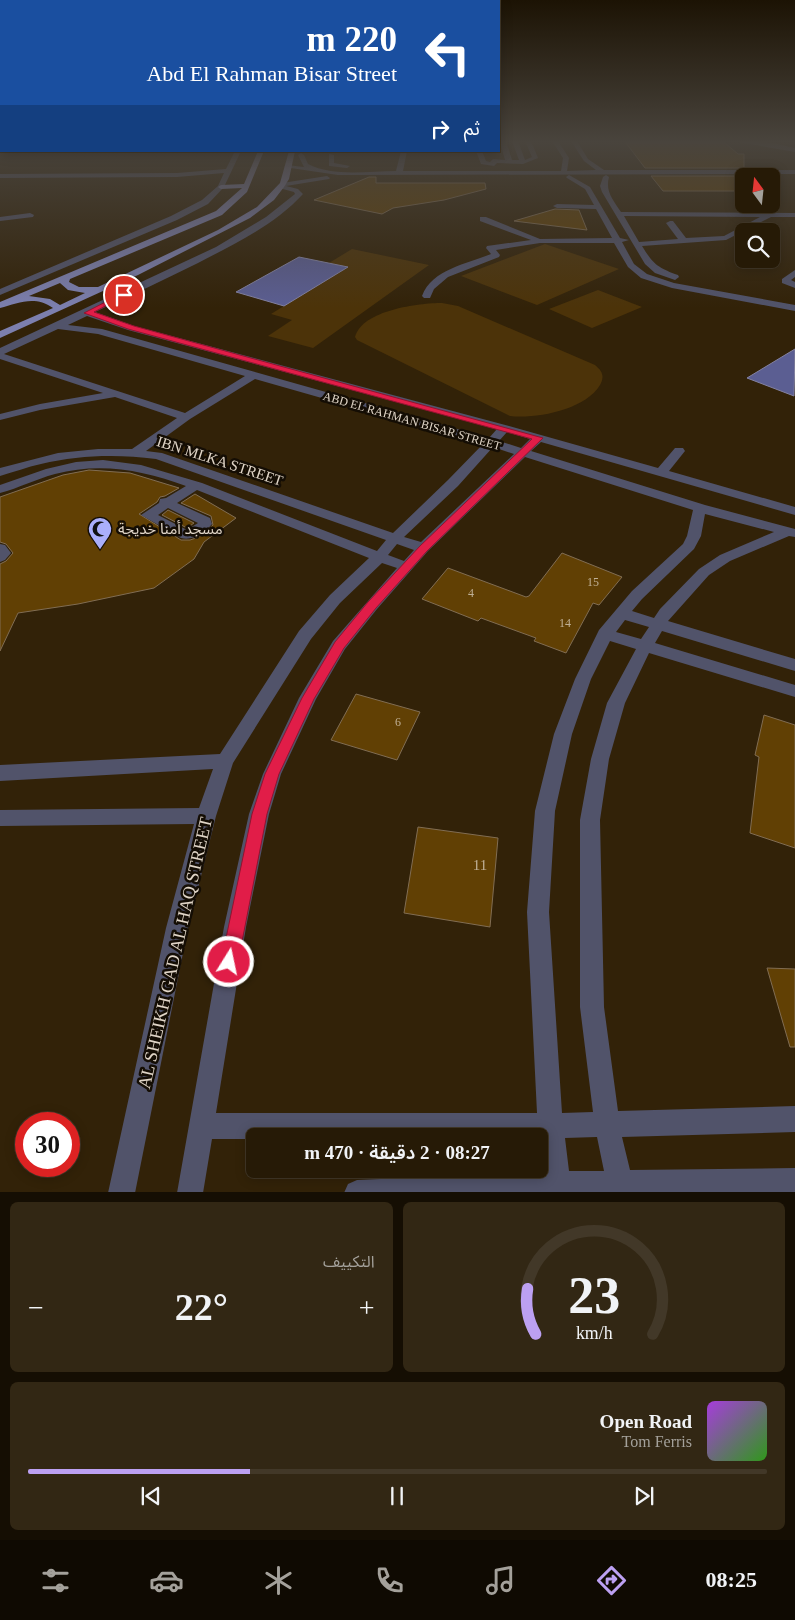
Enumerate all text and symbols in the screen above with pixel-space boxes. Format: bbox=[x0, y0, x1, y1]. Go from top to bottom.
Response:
text: 220 m bbox=[307, 20, 397, 59]
icon: left bbox=[415, 20, 480, 85]
text: Abd El Rahman Bisar Street bbox=[146, 61, 397, 86]
icon: right bbox=[426, 115, 454, 143]
text: ثم bbox=[464, 118, 480, 139]
north arrow bbox=[735, 168, 780, 212]
map controls bbox=[735, 168, 780, 268]
button: search bbox=[735, 223, 780, 268]
pin bbox=[103, 274, 145, 316]
icon: arrive bbox=[110, 281, 138, 309]
street label: ABD EL RAHMAN BISAR STREET bbox=[322, 389, 503, 453]
street label: IBN MLKA STREET bbox=[155, 433, 285, 489]
mosque icon: مسجد أمنا خديجة bbox=[87, 516, 113, 550]
place label: مسجد أمنا خديجة bbox=[118, 520, 223, 537]
house number: 15 bbox=[587, 575, 599, 589]
house number: 4 bbox=[468, 586, 474, 600]
house number: 14 bbox=[559, 616, 571, 630]
house number: 6 bbox=[395, 715, 401, 729]
street label: AL SHEIKH GAD AL HAQ STREET bbox=[134, 815, 216, 1091]
house number: 11 bbox=[473, 857, 487, 873]
position arrow bbox=[202, 935, 254, 987]
speed limit sign: 30 bbox=[15, 1112, 80, 1177]
text: 08:27 · 2 دقيقة · 470 m bbox=[304, 1142, 490, 1163]
text: التكييف bbox=[323, 1253, 375, 1270]
text: 23 bbox=[568, 1267, 620, 1324]
text: 22° bbox=[175, 1286, 228, 1328]
text: − bbox=[28, 1292, 44, 1323]
text: + bbox=[359, 1292, 374, 1323]
text: km/h bbox=[575, 1323, 612, 1343]
text: Open Road bbox=[600, 1411, 692, 1432]
text: Tom Ferris bbox=[622, 1433, 692, 1450]
icon: previous bbox=[137, 1482, 165, 1510]
icon: pause bbox=[383, 1482, 411, 1510]
icon: next bbox=[630, 1482, 658, 1510]
icon: filters bbox=[38, 1563, 73, 1598]
icon: car bbox=[149, 1563, 184, 1598]
icon: climate bbox=[261, 1563, 296, 1598]
icon: phone bbox=[372, 1563, 407, 1598]
icon: music bbox=[483, 1563, 518, 1598]
icon: directions bbox=[594, 1563, 629, 1598]
text: 08:25 bbox=[706, 1567, 757, 1592]

